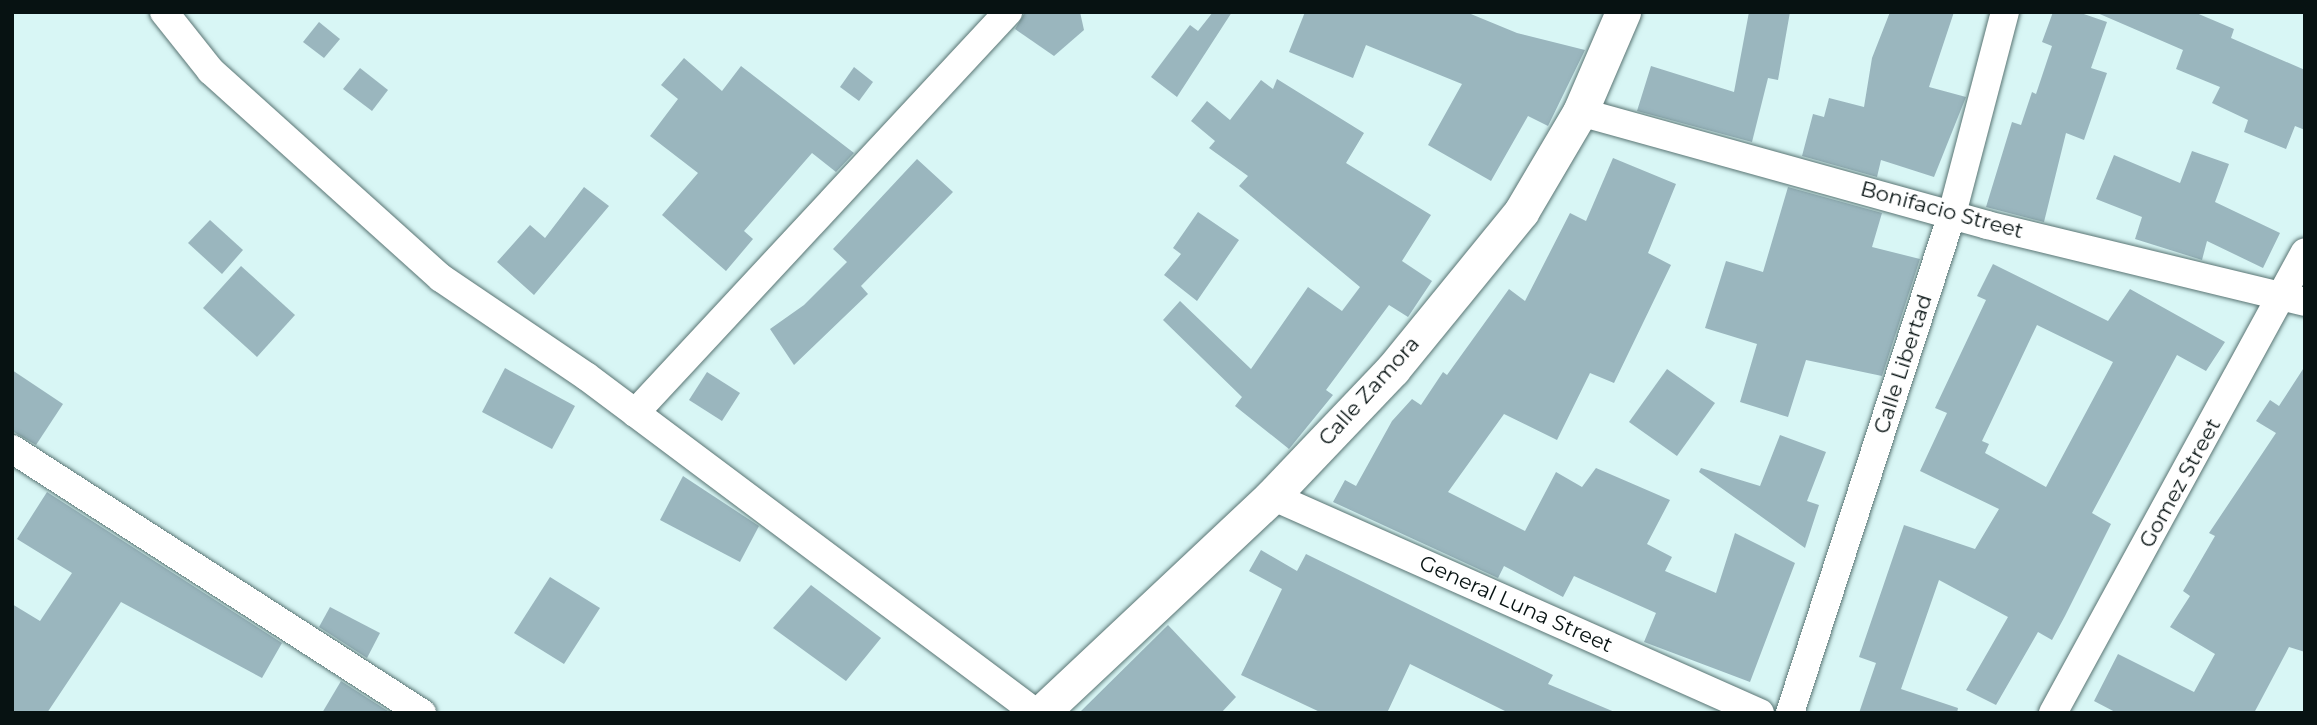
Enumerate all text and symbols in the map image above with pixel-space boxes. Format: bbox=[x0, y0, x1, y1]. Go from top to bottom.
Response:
street label: Bonifacio Street bbox=[1858, 176, 2026, 244]
street label: Calle Libertad bbox=[1869, 291, 1937, 437]
street label: Calle Zamora bbox=[1313, 331, 1425, 451]
street label: Gomez Street bbox=[2134, 414, 2226, 552]
street label: General Luna Street bbox=[1416, 550, 1616, 658]

